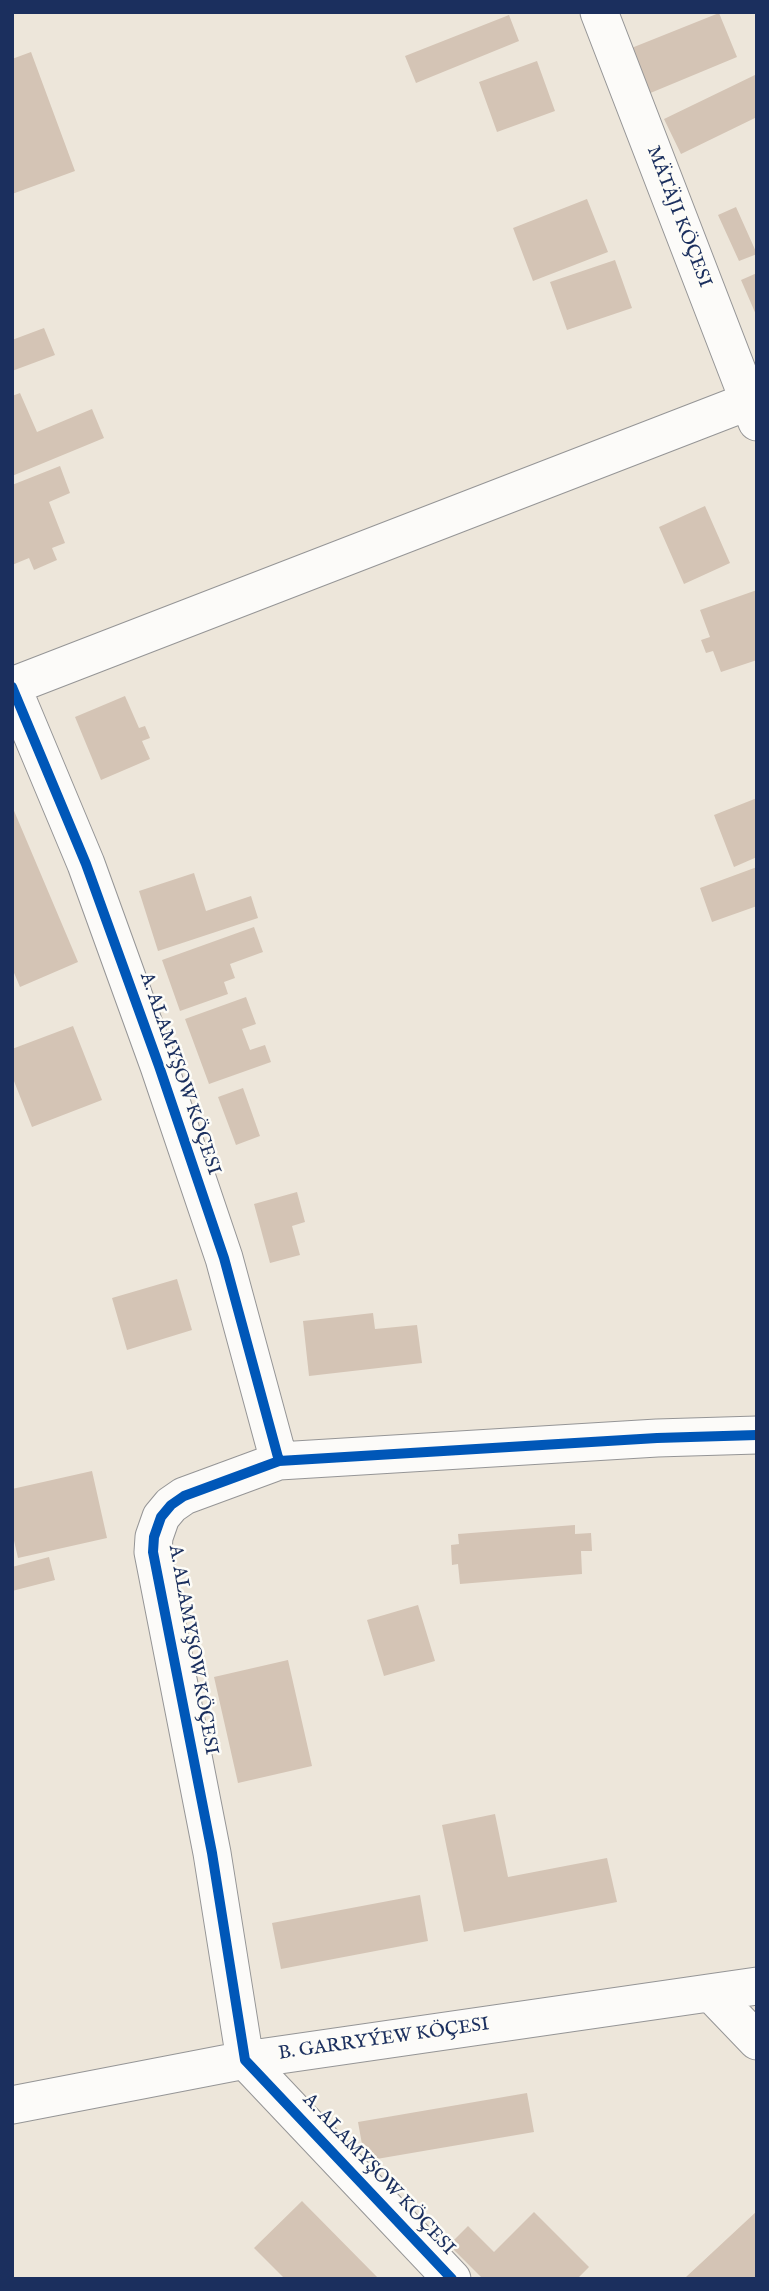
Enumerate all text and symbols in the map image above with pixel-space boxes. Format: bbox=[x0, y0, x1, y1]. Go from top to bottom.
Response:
street label: MÄTÄJI KÖÇESI bbox=[641, 143, 715, 291]
street label: A. ALAMYŞOW KÖÇESI bbox=[134, 970, 224, 1178]
street label: A. ALAMYŞOW KÖÇESI bbox=[162, 1543, 222, 1757]
street label: B. GARRYÝEW KÖÇESI bbox=[277, 2014, 491, 2066]
street label: A. ALAMYŞOW KÖÇESI bbox=[297, 2089, 459, 2261]

